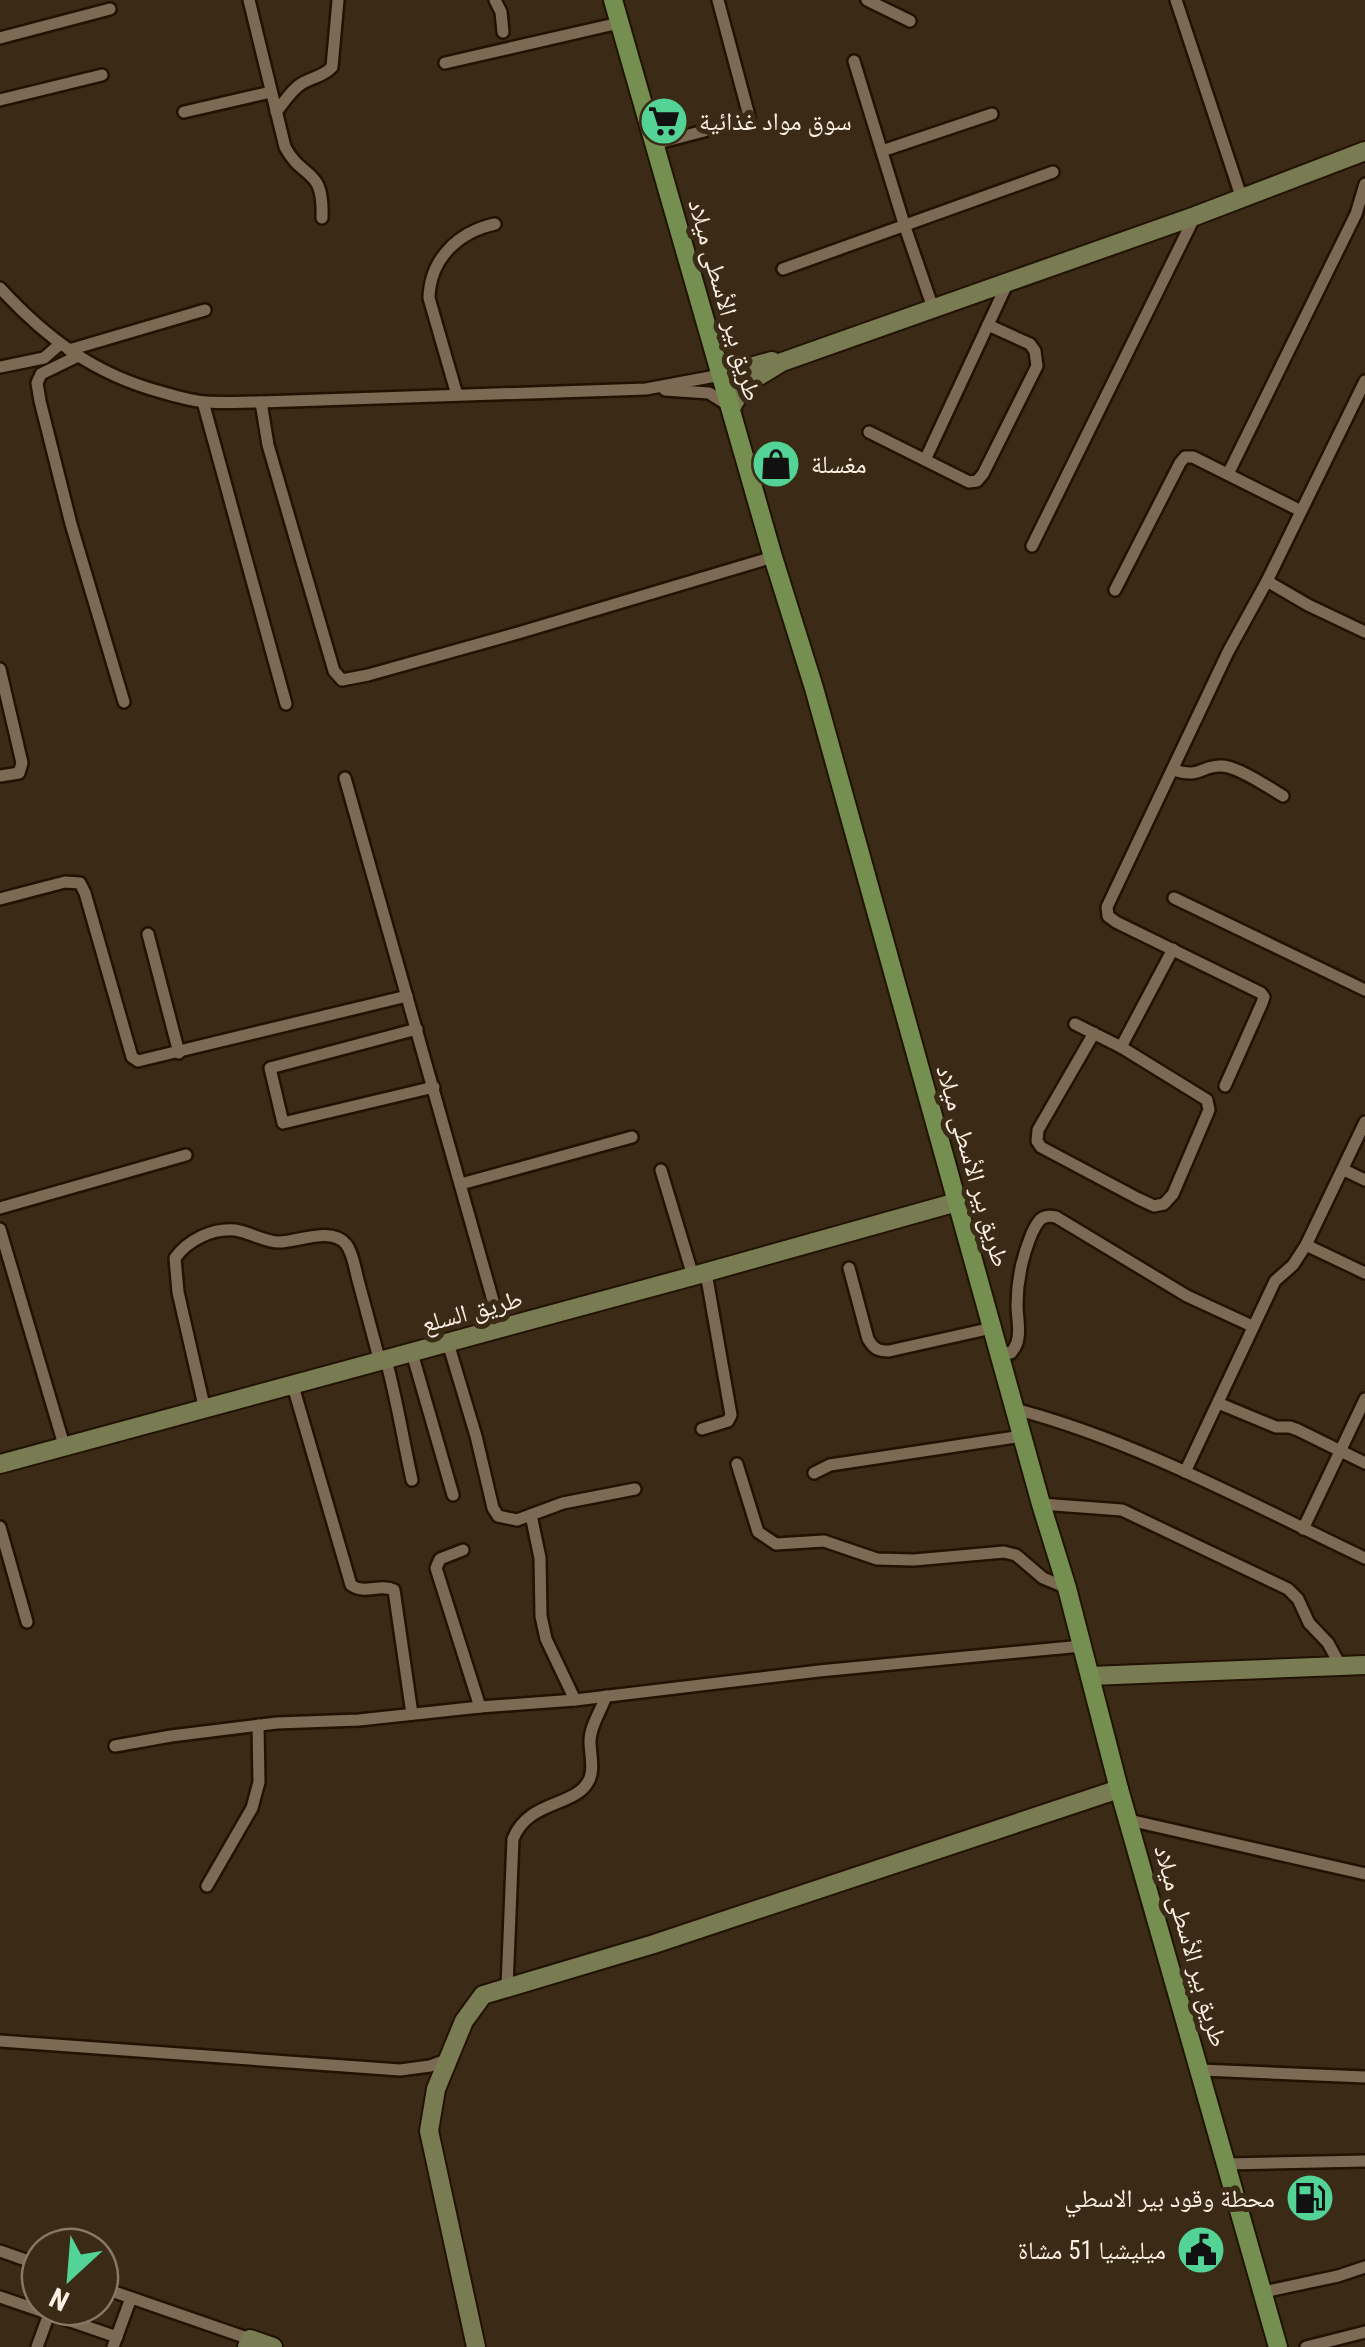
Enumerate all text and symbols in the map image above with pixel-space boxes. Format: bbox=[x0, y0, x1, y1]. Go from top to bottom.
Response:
supermarket icon: سوق مواد غذائية bbox=[638, 95, 690, 147]
place label: سوق مواد غذائية bbox=[699, 107, 852, 137]
street label: طريق بير الأسطى ميلاد bbox=[681, 196, 768, 405]
shop icon: مغسلة bbox=[750, 438, 802, 490]
place label: مغسلة bbox=[811, 450, 867, 479]
street label: طريق بير الأسطى ميلاد bbox=[929, 1062, 1016, 1271]
street label: طريق السلع bbox=[419, 1284, 526, 1339]
street label: طريق بير الأسطى ميلاد bbox=[1147, 1842, 1234, 2051]
fuel station icon: محطة وقود بير الاسطي bbox=[1284, 2172, 1336, 2224]
place label: محطة وقود بير الاسطي bbox=[1064, 2184, 1275, 2218]
public building icon: ميليشيا 51 مشاة bbox=[1175, 2224, 1227, 2276]
north arrow bbox=[20, 2227, 120, 2327]
place label: ميليشيا 51 مشاة bbox=[1018, 2236, 1166, 2265]
text: N bbox=[44, 2280, 74, 2318]

